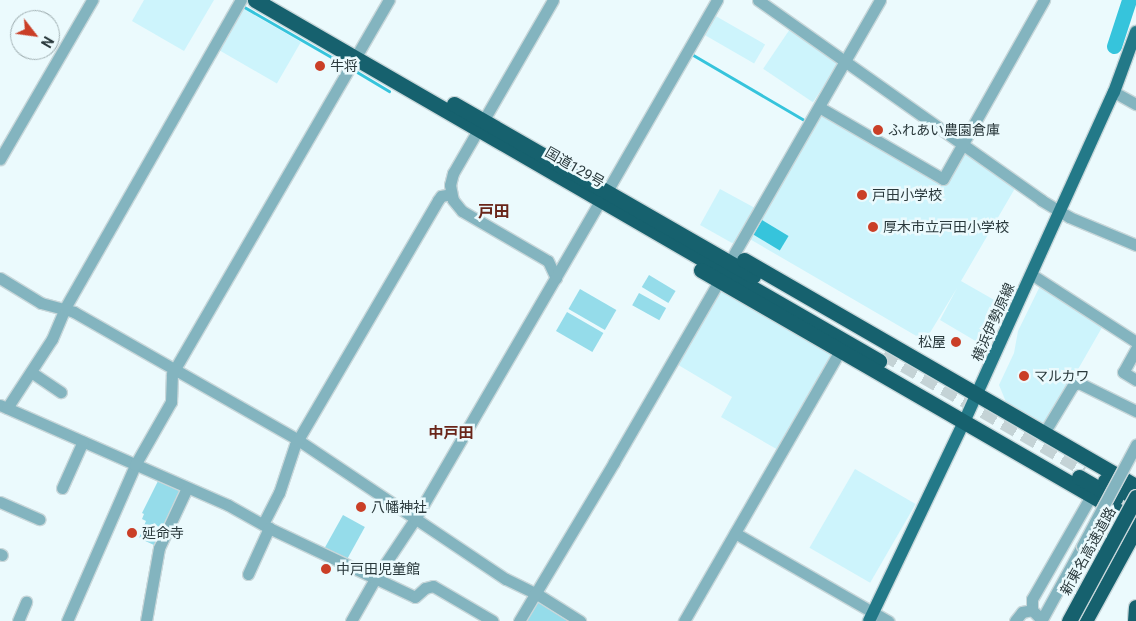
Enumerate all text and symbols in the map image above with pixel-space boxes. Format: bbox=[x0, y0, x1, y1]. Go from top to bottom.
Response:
north arrow bbox=[10, 10, 60, 60]
text: N bbox=[38, 34, 57, 50]
place label: 牛将 bbox=[330, 58, 358, 74]
marker: 牛将 bbox=[314, 60, 326, 72]
place label: ふれあい農園倉庫 bbox=[888, 122, 1000, 138]
marker: ふれあい農園倉庫 bbox=[872, 124, 884, 136]
street label: 国道129号 bbox=[542, 143, 608, 191]
place label: 戸田小学校 bbox=[872, 187, 942, 203]
marker: 戸田小学校 bbox=[856, 189, 868, 201]
district label: 戸田 bbox=[478, 202, 510, 222]
place label: 厚木市立戸田小学校 bbox=[883, 219, 1009, 235]
marker: 厚木市立戸田小学校 bbox=[867, 221, 879, 233]
street label: 横浜伊勢原線 bbox=[968, 280, 1018, 364]
place label: 松屋 bbox=[918, 334, 946, 350]
marker: 松屋 bbox=[950, 336, 962, 348]
place label: マルカワ bbox=[1034, 368, 1090, 384]
marker: マルカワ bbox=[1018, 370, 1030, 382]
district label: 中戸田 bbox=[429, 425, 473, 443]
place label: 八幡神社 bbox=[371, 499, 427, 515]
marker: 八幡神社 bbox=[355, 501, 367, 513]
street label: 新東名高速道路 bbox=[1057, 504, 1119, 598]
place label: 延命寺 bbox=[142, 525, 184, 541]
marker: 延命寺 bbox=[126, 527, 138, 539]
place label: 中戸田児童館 bbox=[336, 561, 420, 577]
marker: 中戸田児童館 bbox=[320, 563, 332, 575]

